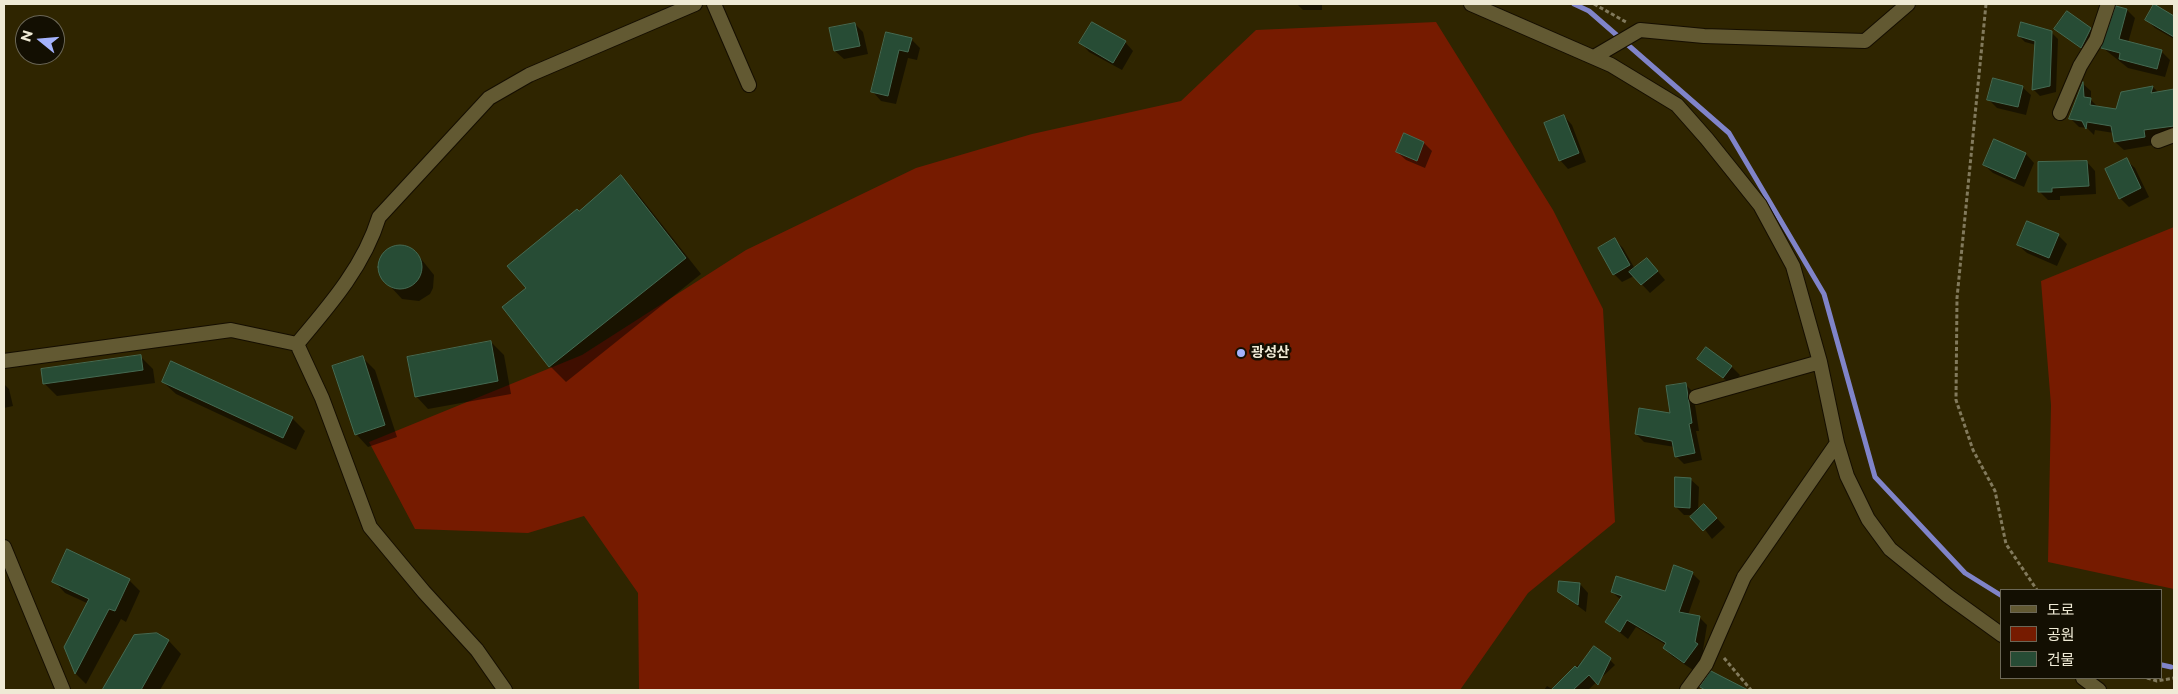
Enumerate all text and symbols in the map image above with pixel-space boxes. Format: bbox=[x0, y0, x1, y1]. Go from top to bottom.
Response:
north arrow bbox=[15, 15, 65, 65]
text: N bbox=[16, 28, 37, 44]
place label: 광성산 bbox=[1251, 345, 1290, 361]
marker: 광성산 bbox=[1235, 347, 1247, 359]
legend bbox=[2000, 589, 2163, 679]
text: 도로 bbox=[2047, 600, 2075, 619]
text: 공원 bbox=[2047, 625, 2075, 644]
text: 건물 bbox=[2047, 650, 2075, 669]

